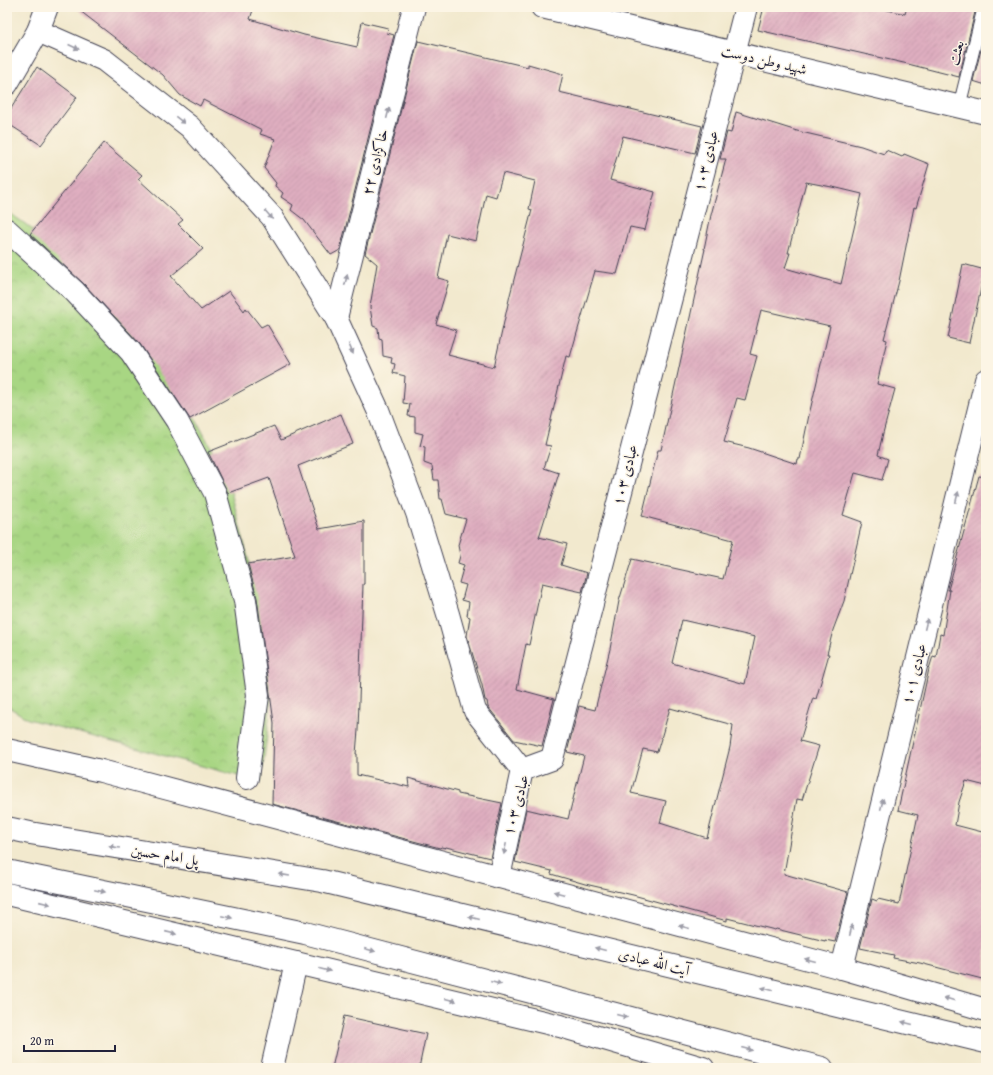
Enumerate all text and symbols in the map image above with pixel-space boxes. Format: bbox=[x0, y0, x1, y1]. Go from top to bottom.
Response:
street label: بعثت bbox=[942, 38, 969, 68]
street label: شهید وطن دوست bbox=[719, 39, 809, 80]
one-way arrow bbox=[68, 44, 79, 50]
one-way arrow bbox=[385, 107, 391, 119]
one-way arrow bbox=[175, 116, 186, 124]
street label: خاکزادی ۲۲ bbox=[356, 127, 393, 197]
street label: عبادی ۱۰۳ bbox=[688, 128, 723, 194]
one-way arrow bbox=[265, 209, 274, 220]
one-way arrow bbox=[343, 273, 349, 285]
one-way arrow bbox=[348, 344, 354, 355]
street label: عبادی ۱۰۳ bbox=[607, 442, 642, 508]
one-way arrow bbox=[955, 491, 961, 503]
one-way arrow bbox=[924, 617, 930, 630]
street label: عبادی ۱۰۱ bbox=[896, 641, 931, 707]
street label: عبادی ۱۰۳ bbox=[497, 772, 534, 838]
one-way arrow bbox=[879, 798, 885, 810]
street label: پل امام حسین bbox=[129, 839, 202, 873]
one-way arrow bbox=[502, 843, 508, 855]
one-way arrow bbox=[108, 844, 120, 850]
one-way arrow bbox=[278, 872, 290, 878]
one-way arrow bbox=[94, 888, 106, 894]
one-way arrow bbox=[552, 890, 565, 896]
one-way arrow bbox=[39, 900, 51, 906]
one-way arrow bbox=[221, 914, 233, 920]
one-way arrow bbox=[468, 915, 480, 921]
one-way arrow bbox=[678, 924, 690, 930]
one-way arrow bbox=[848, 924, 854, 936]
one-way arrow bbox=[165, 931, 178, 937]
street label: آیت الله عبادی bbox=[616, 942, 694, 981]
one-way arrow bbox=[594, 945, 606, 951]
one-way arrow bbox=[364, 947, 376, 953]
one-way arrow bbox=[804, 957, 816, 963]
one-way arrow bbox=[319, 967, 331, 973]
one-way arrow bbox=[490, 980, 502, 986]
one-way arrow bbox=[761, 986, 774, 992]
one-way arrow bbox=[942, 996, 954, 1002]
one-way arrow bbox=[445, 998, 458, 1004]
one-way arrow bbox=[615, 1013, 628, 1019]
one-way arrow bbox=[901, 1020, 913, 1026]
scale bar bbox=[24, 1027, 115, 1053]
text: 20 m bbox=[30, 1032, 54, 1049]
one-way arrow bbox=[741, 1046, 754, 1052]

